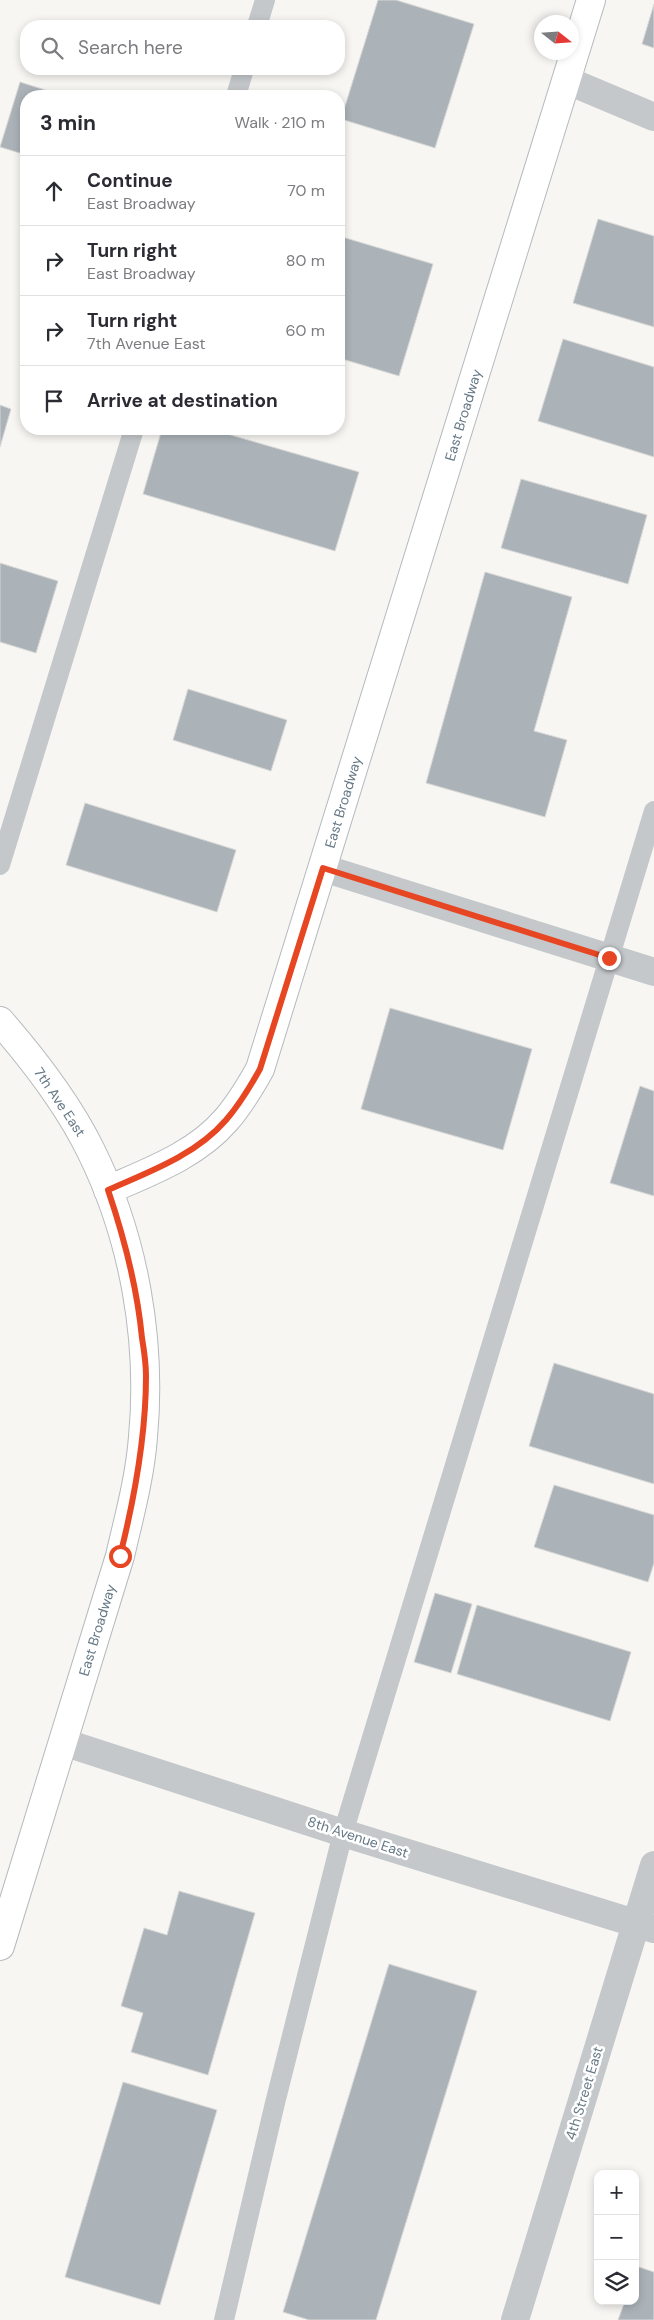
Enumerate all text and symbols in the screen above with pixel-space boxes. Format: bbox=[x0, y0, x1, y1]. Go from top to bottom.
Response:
north arrow bbox=[534, 15, 579, 60]
search box bbox=[20, 20, 345, 75]
icon: search bbox=[38, 34, 66, 62]
text: Search here bbox=[78, 35, 183, 60]
text: 3 min bbox=[40, 109, 96, 137]
text: Walk · 210 m bbox=[235, 112, 325, 133]
text: Continue bbox=[87, 168, 173, 193]
icon: ahead bbox=[40, 177, 68, 205]
text: 70 m bbox=[287, 180, 325, 201]
text: East Broadway bbox=[87, 193, 196, 214]
text: Turn right bbox=[87, 238, 177, 263]
icon: right bbox=[40, 247, 68, 275]
text: 80 m bbox=[286, 250, 325, 271]
text: East Broadway bbox=[87, 263, 196, 284]
text: Turn right bbox=[87, 308, 177, 333]
icon: right bbox=[40, 317, 68, 345]
text: 60 m bbox=[285, 320, 325, 341]
text: 7th Avenue East bbox=[87, 333, 206, 354]
street label: East Broadway bbox=[440, 367, 486, 463]
icon: arrive bbox=[40, 387, 68, 415]
text: Arrive at destination bbox=[87, 388, 278, 413]
street label: East Broadway bbox=[320, 754, 366, 850]
route end bbox=[598, 947, 621, 970]
street label: 7th Ave East bbox=[30, 1064, 90, 1140]
route start bbox=[109, 1545, 132, 1568]
street label: East Broadway bbox=[74, 1582, 120, 1678]
street label: 8th Avenue East bbox=[305, 1812, 411, 1862]
street label: 4th Street East bbox=[561, 2044, 607, 2142]
map controls bbox=[594, 2170, 639, 2305]
button: + bbox=[594, 2170, 639, 2215]
button: − bbox=[594, 2215, 639, 2260]
button: layers bbox=[594, 2260, 639, 2305]

